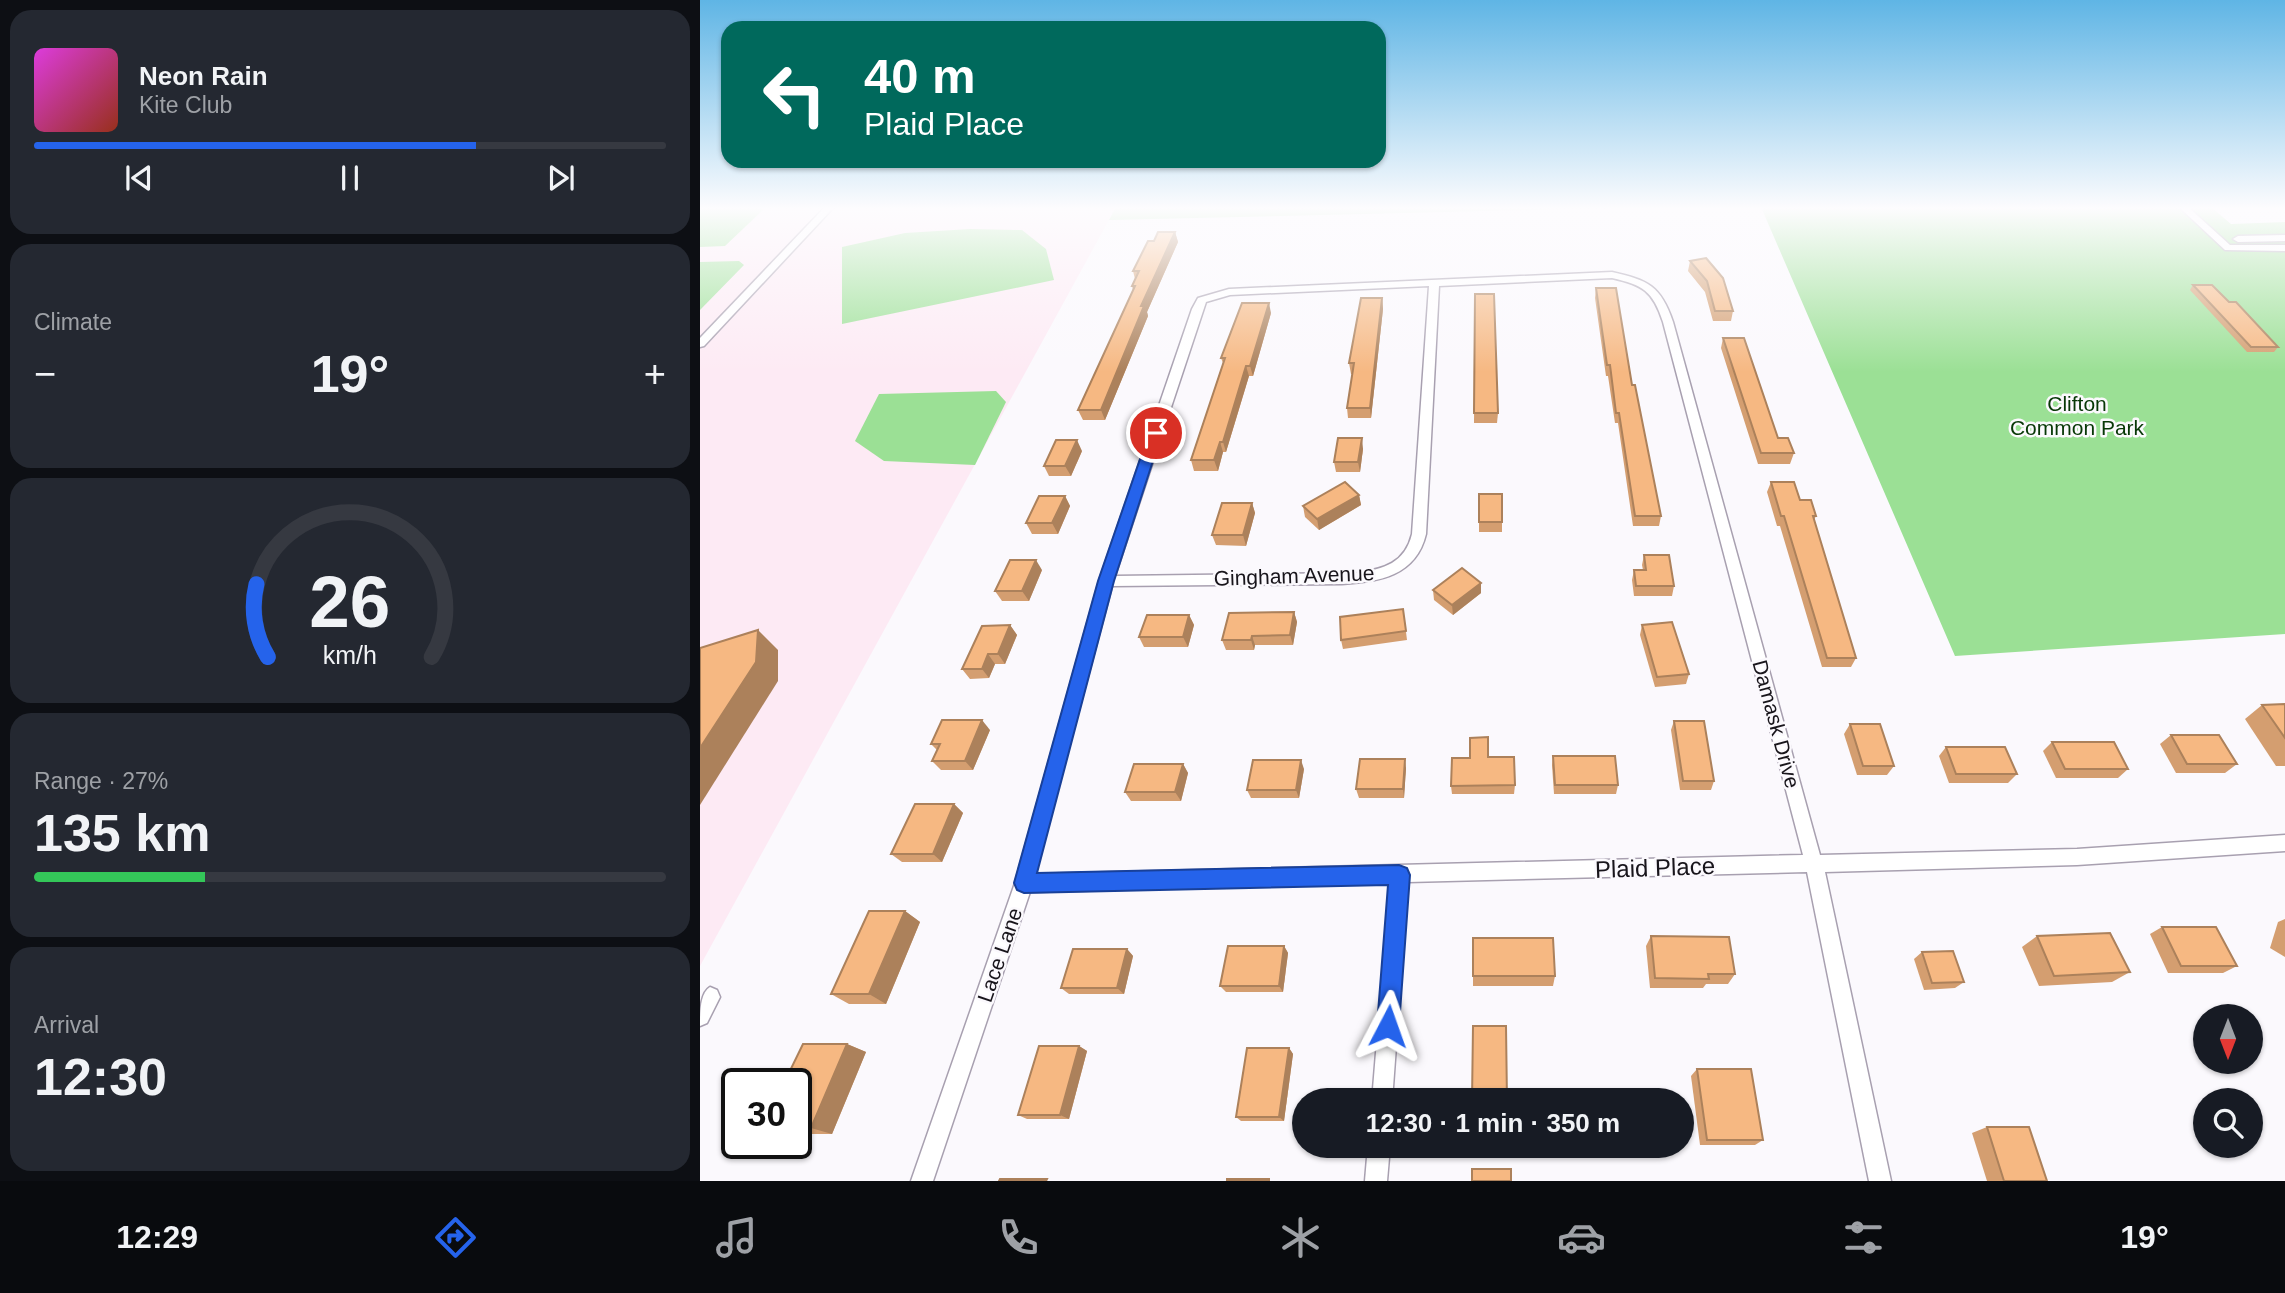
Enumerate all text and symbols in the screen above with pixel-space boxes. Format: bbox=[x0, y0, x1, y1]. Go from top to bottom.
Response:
icon: left bbox=[749, 49, 840, 140]
text: 40 m bbox=[864, 49, 976, 103]
text: Neon Rain bbox=[139, 61, 268, 91]
text: Kite Club bbox=[139, 92, 232, 118]
text: Plaid Place bbox=[864, 106, 1024, 142]
icon: previous bbox=[120, 159, 158, 197]
icon: pause bbox=[331, 159, 369, 197]
icon: next bbox=[542, 159, 580, 197]
text: Climate bbox=[34, 309, 112, 335]
text: 19° bbox=[311, 345, 389, 403]
text: − bbox=[34, 353, 56, 395]
text: + bbox=[644, 353, 666, 395]
park label: Clifton Common Park bbox=[2010, 392, 2145, 439]
pin bbox=[1126, 403, 1186, 463]
icon: arrive bbox=[1137, 414, 1175, 452]
text: 26 bbox=[310, 561, 390, 642]
street label: Gingham Avenue bbox=[1213, 561, 1375, 590]
text: km/h bbox=[323, 640, 377, 668]
street label: Damask Drive bbox=[1748, 657, 1805, 791]
text: Range · 27% bbox=[34, 768, 168, 794]
text: 135 km bbox=[34, 804, 210, 862]
street label: Plaid Place bbox=[1595, 852, 1715, 883]
street label: Lace Lane bbox=[973, 905, 1026, 1005]
position arrow bbox=[1351, 989, 1425, 1063]
north arrow bbox=[2193, 1004, 2263, 1074]
map controls bbox=[2193, 1004, 2263, 1158]
text: Arrival bbox=[34, 1012, 99, 1038]
text: 12:30 bbox=[34, 1048, 167, 1106]
speed limit sign: 30 bbox=[721, 1068, 812, 1159]
button: search bbox=[2193, 1088, 2263, 1158]
text: 12:30 · 1 min · 350 m bbox=[1366, 1108, 1620, 1138]
icon: directions bbox=[431, 1213, 480, 1262]
icon: music bbox=[712, 1213, 761, 1262]
icon: phone bbox=[994, 1213, 1043, 1262]
icon: climate bbox=[1276, 1213, 1325, 1262]
icon: car bbox=[1557, 1213, 1606, 1262]
icon: filters bbox=[1839, 1213, 1888, 1262]
text: 12:29 bbox=[116, 1219, 198, 1255]
text: 19° bbox=[2120, 1219, 2169, 1255]

